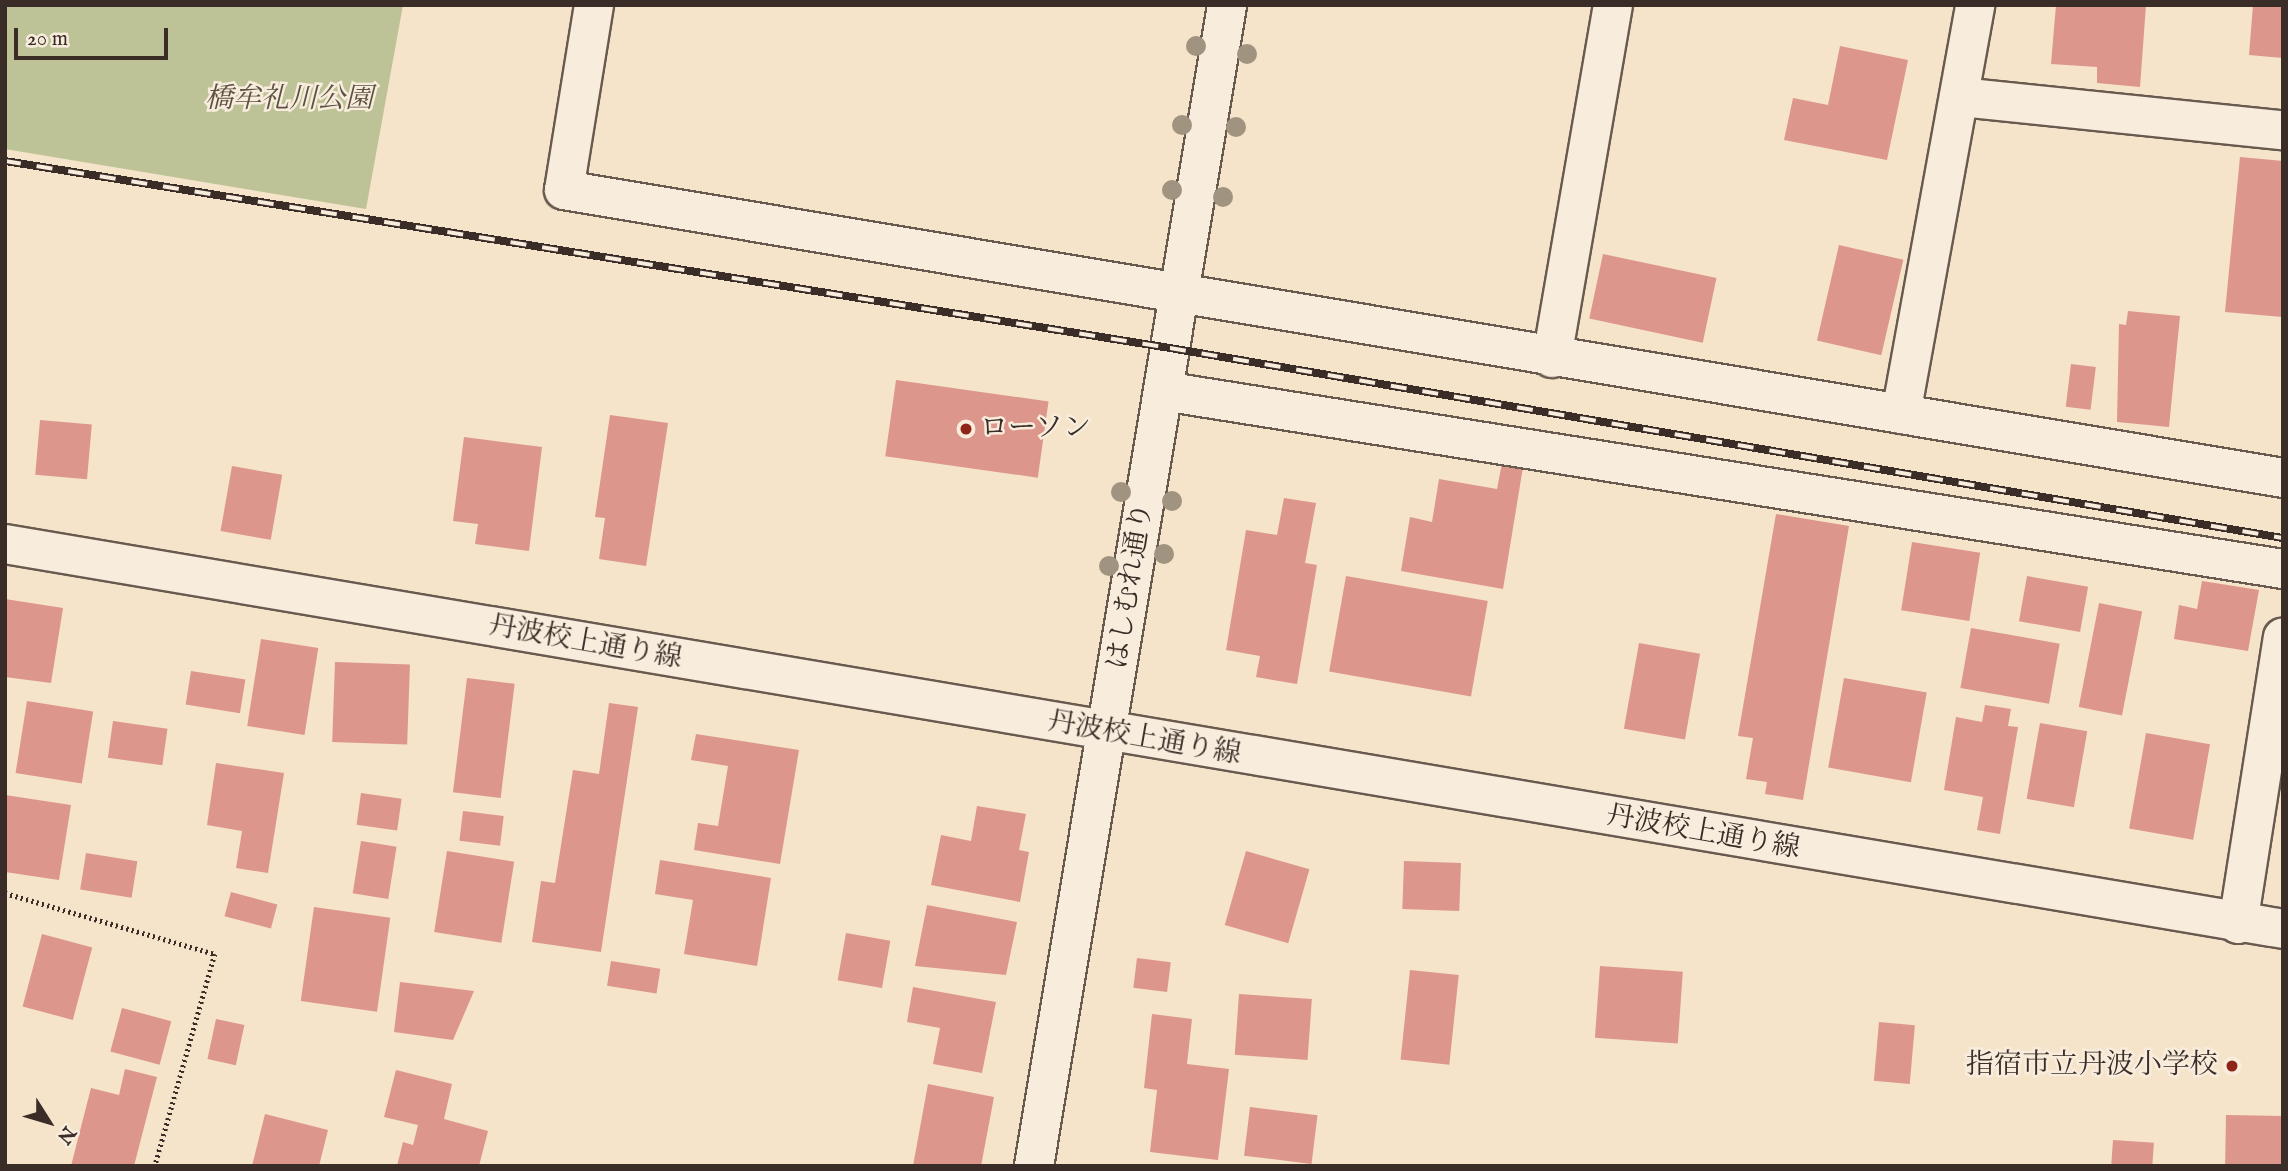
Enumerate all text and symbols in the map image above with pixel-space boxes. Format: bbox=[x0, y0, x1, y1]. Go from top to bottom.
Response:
scale bar bbox=[18, 14, 172, 58]
text: 20 m bbox=[27, 26, 68, 53]
park label: 橋牟礼川公園 bbox=[205, 83, 373, 117]
place label: ローソン bbox=[980, 412, 1092, 446]
marker: ローソン bbox=[958, 421, 974, 437]
street label: はしむれ通り bbox=[1101, 500, 1161, 672]
street label: 丹波校上通り線 bbox=[486, 609, 684, 677]
street label: 丹波校上通り線 bbox=[1045, 705, 1243, 773]
street label: 丹波校上通り線 bbox=[1604, 799, 1802, 867]
place label: 指宿市立丹波小学校 bbox=[1966, 1049, 2218, 1083]
marker: 指宿市立丹波小学校 bbox=[2224, 1058, 2240, 1074]
north arrow bbox=[14, 1087, 84, 1157]
text: N bbox=[51, 1121, 80, 1148]

